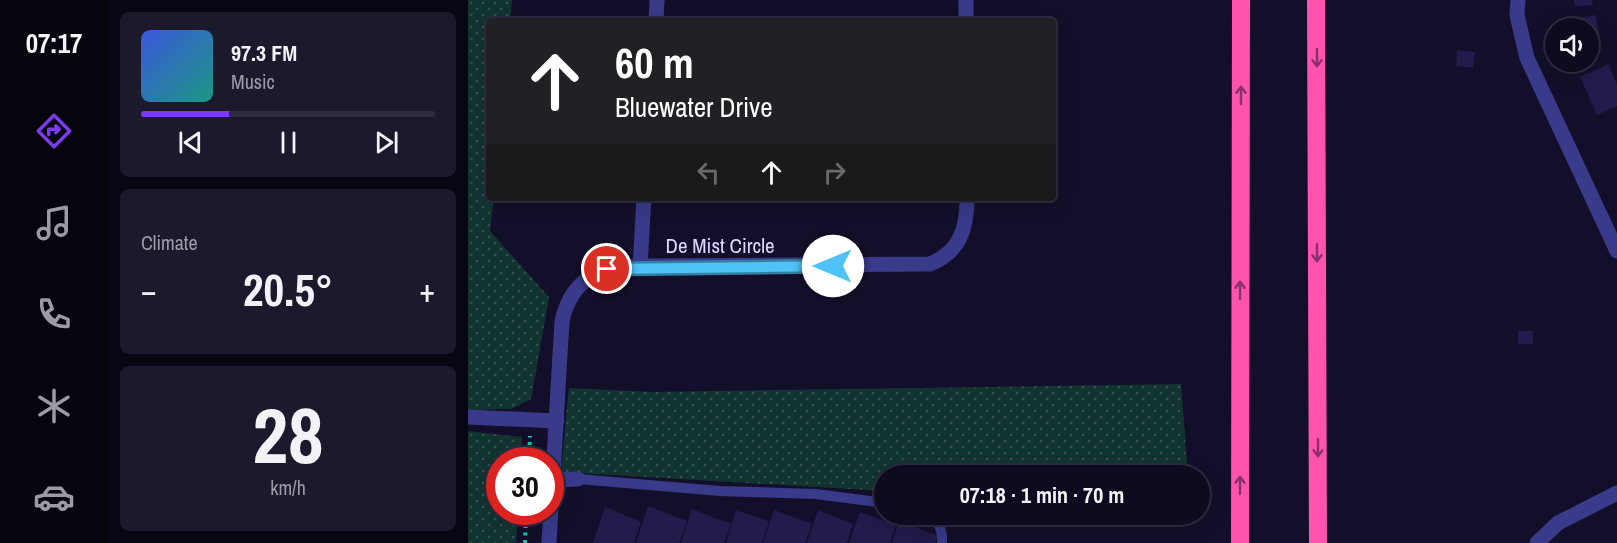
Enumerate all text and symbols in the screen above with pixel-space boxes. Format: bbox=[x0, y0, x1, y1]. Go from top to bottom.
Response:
map controls bbox=[1545, 18, 1599, 72]
button: sound bbox=[1545, 18, 1599, 72]
text: 07:17 bbox=[26, 25, 82, 61]
text: 60 m bbox=[615, 35, 694, 91]
text: 97.3 FM bbox=[231, 38, 297, 68]
icon: ahead bbox=[516, 42, 594, 120]
one-way arrow bbox=[1311, 48, 1323, 68]
text: Music bbox=[231, 68, 275, 95]
one-way arrow bbox=[1235, 85, 1247, 105]
text: Bluewater Drive bbox=[615, 89, 773, 125]
icon: directions bbox=[33, 110, 75, 152]
icon: previous bbox=[174, 126, 207, 159]
icon: pause bbox=[272, 126, 305, 159]
icon: next bbox=[370, 126, 403, 159]
icon: left bbox=[692, 156, 725, 189]
icon: ahead bbox=[755, 156, 788, 189]
icon: right bbox=[818, 156, 851, 189]
icon: music bbox=[33, 202, 75, 244]
text: Climate bbox=[141, 229, 198, 256]
street label: De Mist Circle bbox=[665, 231, 775, 260]
position arrow bbox=[801, 234, 865, 298]
pin bbox=[581, 243, 632, 294]
one-way arrow bbox=[1311, 243, 1323, 263]
icon: arrive bbox=[590, 252, 623, 285]
text: 20.5° bbox=[243, 259, 333, 320]
text: − bbox=[141, 268, 157, 312]
text: + bbox=[419, 268, 435, 312]
one-way arrow bbox=[1234, 280, 1246, 300]
icon: phone bbox=[33, 293, 75, 335]
text: 28 bbox=[252, 382, 324, 487]
icon: climate bbox=[33, 385, 75, 427]
one-way arrow bbox=[1312, 438, 1324, 458]
speed limit sign: 30 bbox=[486, 447, 564, 525]
text: km/h bbox=[270, 474, 306, 501]
one-way arrow bbox=[1234, 475, 1246, 495]
icon: car bbox=[33, 476, 75, 518]
text: 07:18 · 1 min · 70 m bbox=[960, 480, 1124, 510]

